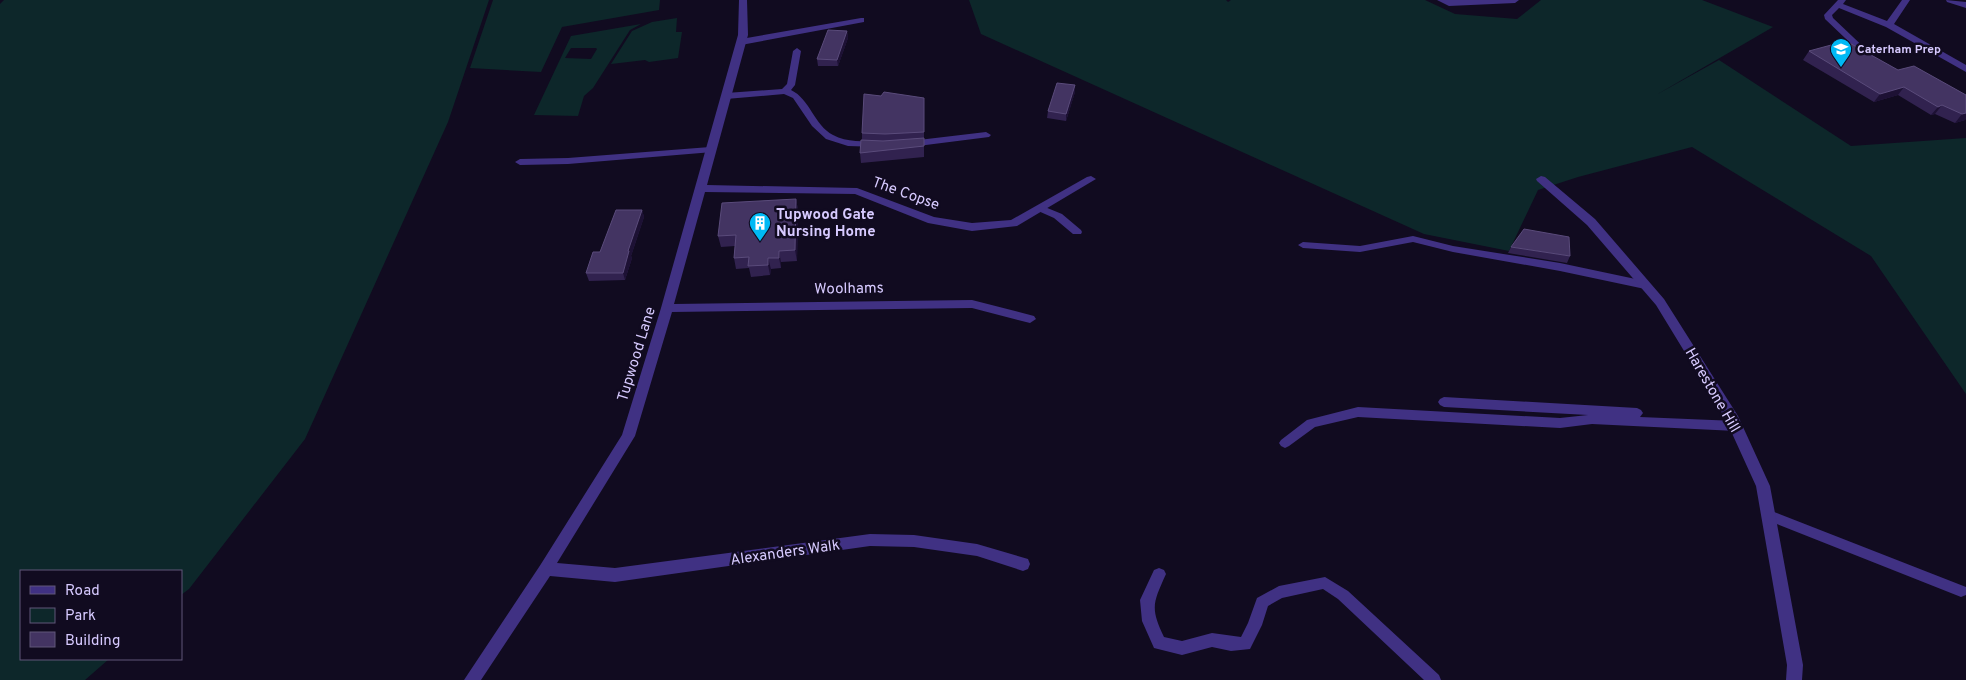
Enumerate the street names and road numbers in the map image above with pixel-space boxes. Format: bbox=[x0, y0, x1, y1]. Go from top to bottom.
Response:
street label: The Copse bbox=[869, 173, 942, 215]
street label: Woolhams bbox=[814, 279, 884, 300]
street label: Tupwood Lane bbox=[614, 305, 661, 404]
street label: Harestone Hill bbox=[1680, 345, 1744, 436]
street label: Alexanders Walk bbox=[729, 536, 841, 571]

